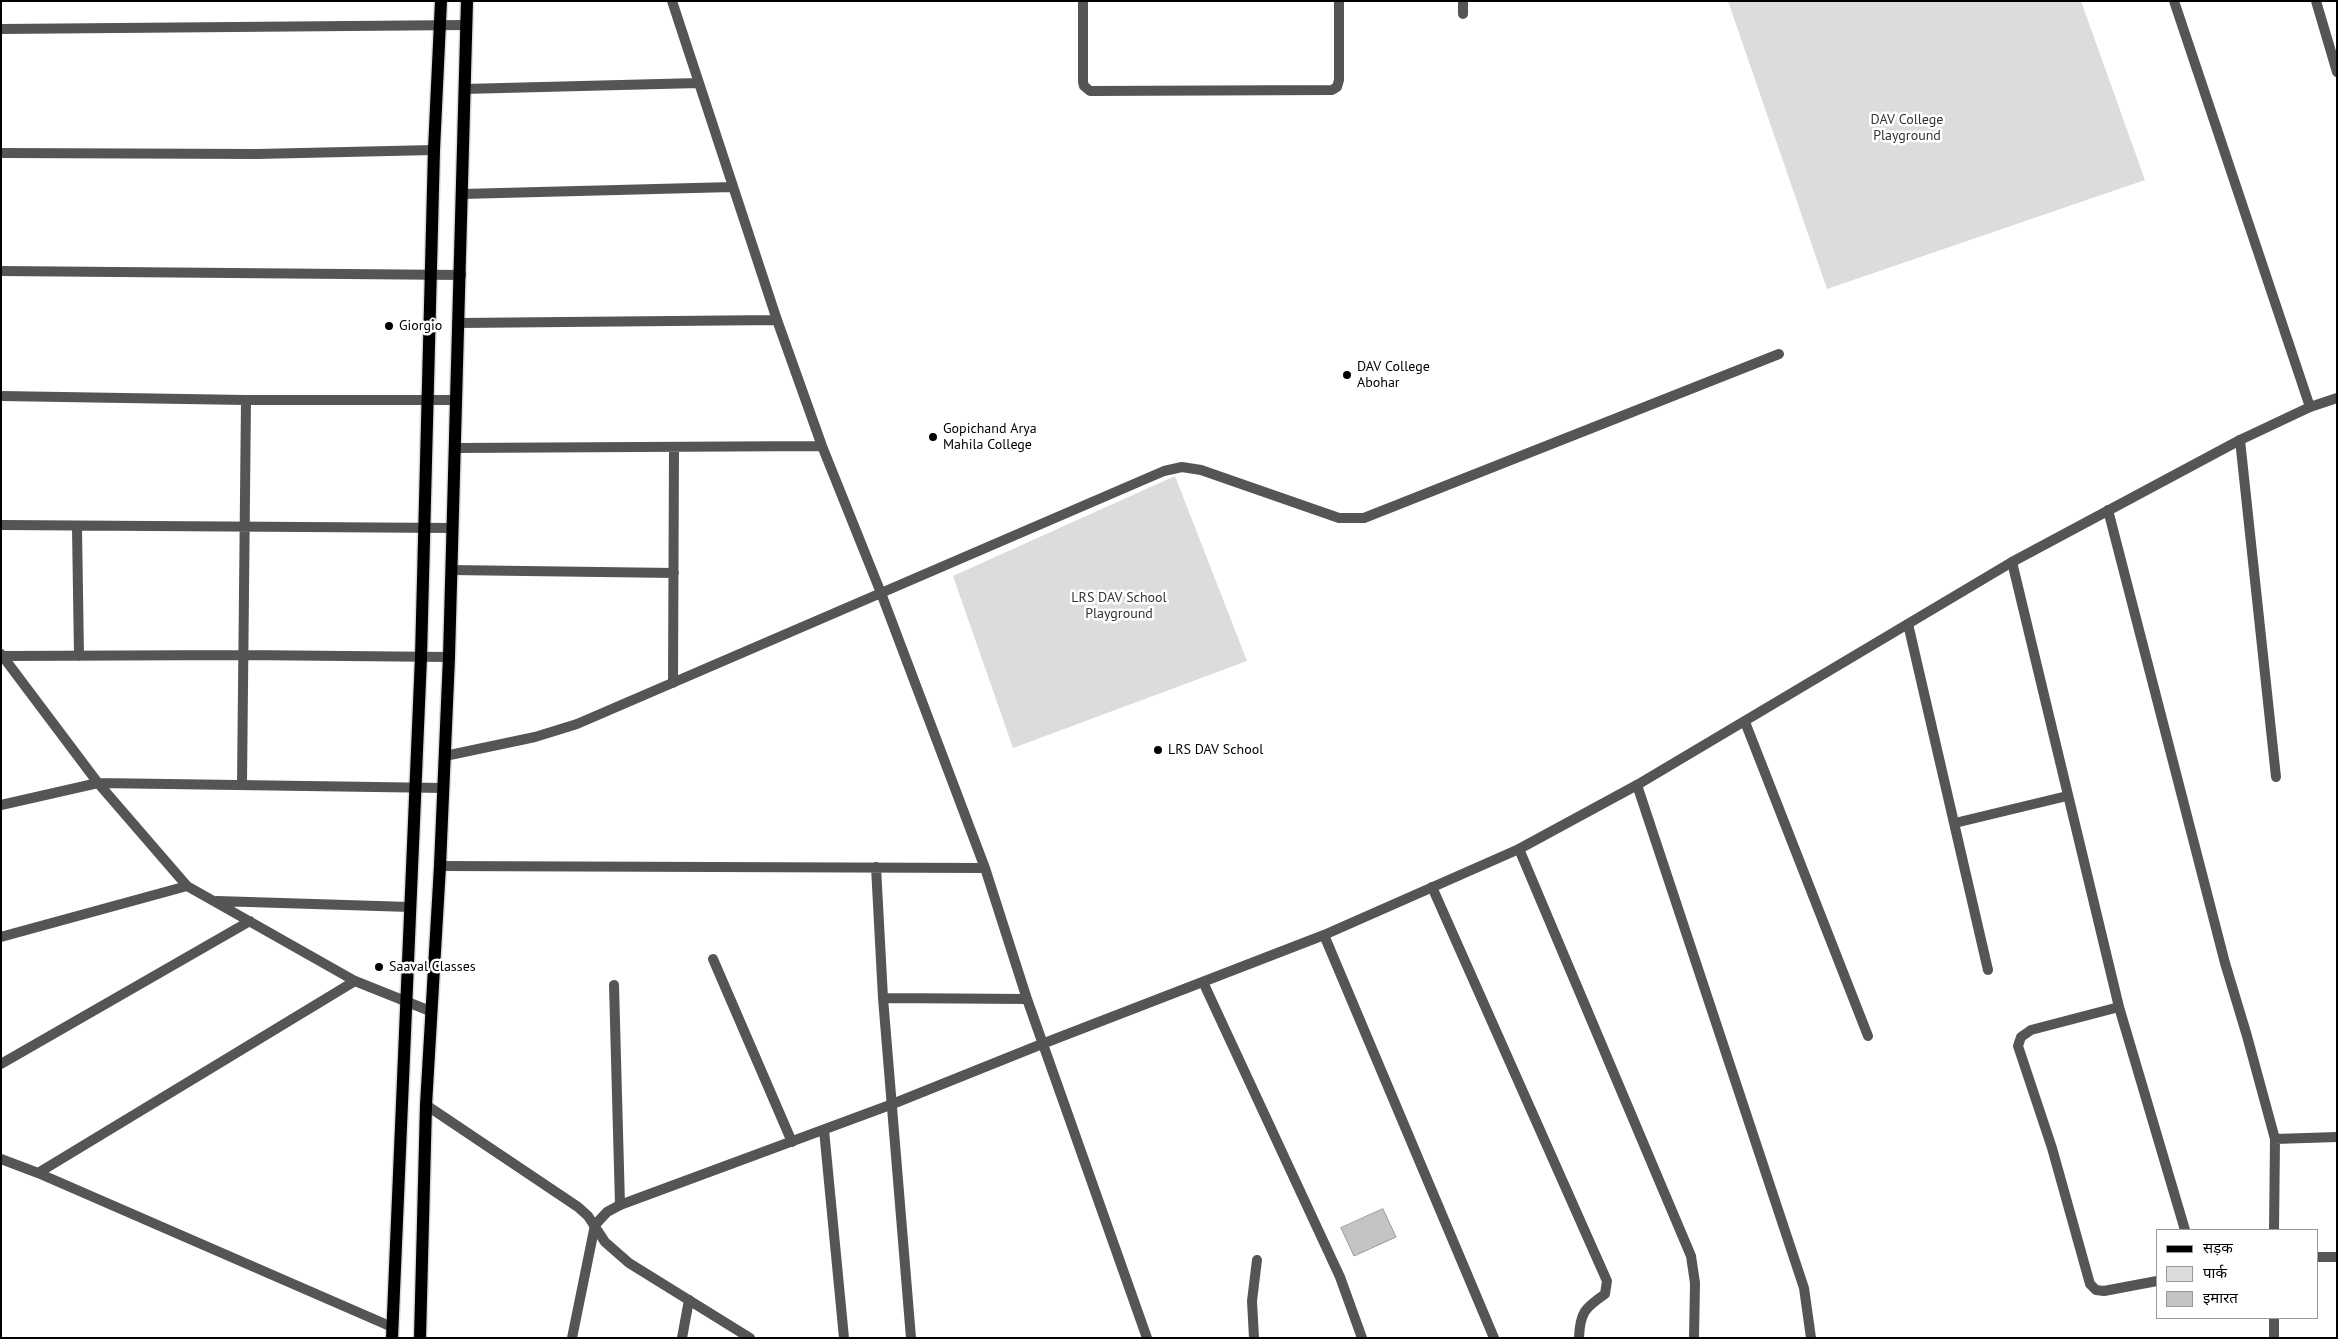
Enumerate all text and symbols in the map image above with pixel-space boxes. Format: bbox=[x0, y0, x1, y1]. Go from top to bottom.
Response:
park label: DAV College Playground bbox=[1871, 112, 1943, 144]
place label: Giorgio bbox=[399, 318, 442, 334]
marker: Giorgio bbox=[383, 320, 395, 332]
place label: DAV College Abohar bbox=[1357, 359, 1430, 392]
marker: DAV College Abohar bbox=[1341, 369, 1353, 381]
place label: Gopichand Arya Mahila College bbox=[943, 421, 1037, 454]
marker: Gopichand Arya Mahila College bbox=[927, 431, 939, 443]
park label: LRS DAV School Playground bbox=[1071, 590, 1167, 622]
place label: LRS DAV School bbox=[1168, 742, 1263, 758]
marker: LRS DAV School bbox=[1152, 744, 1164, 756]
place label: Saaval Classes bbox=[389, 959, 476, 975]
marker: Saaval Classes bbox=[373, 961, 385, 973]
legend bbox=[2156, 1229, 2318, 1319]
text: सड़क bbox=[2203, 1238, 2233, 1257]
text: पार्क bbox=[2203, 1263, 2227, 1282]
text: इमारत bbox=[2203, 1288, 2238, 1307]

